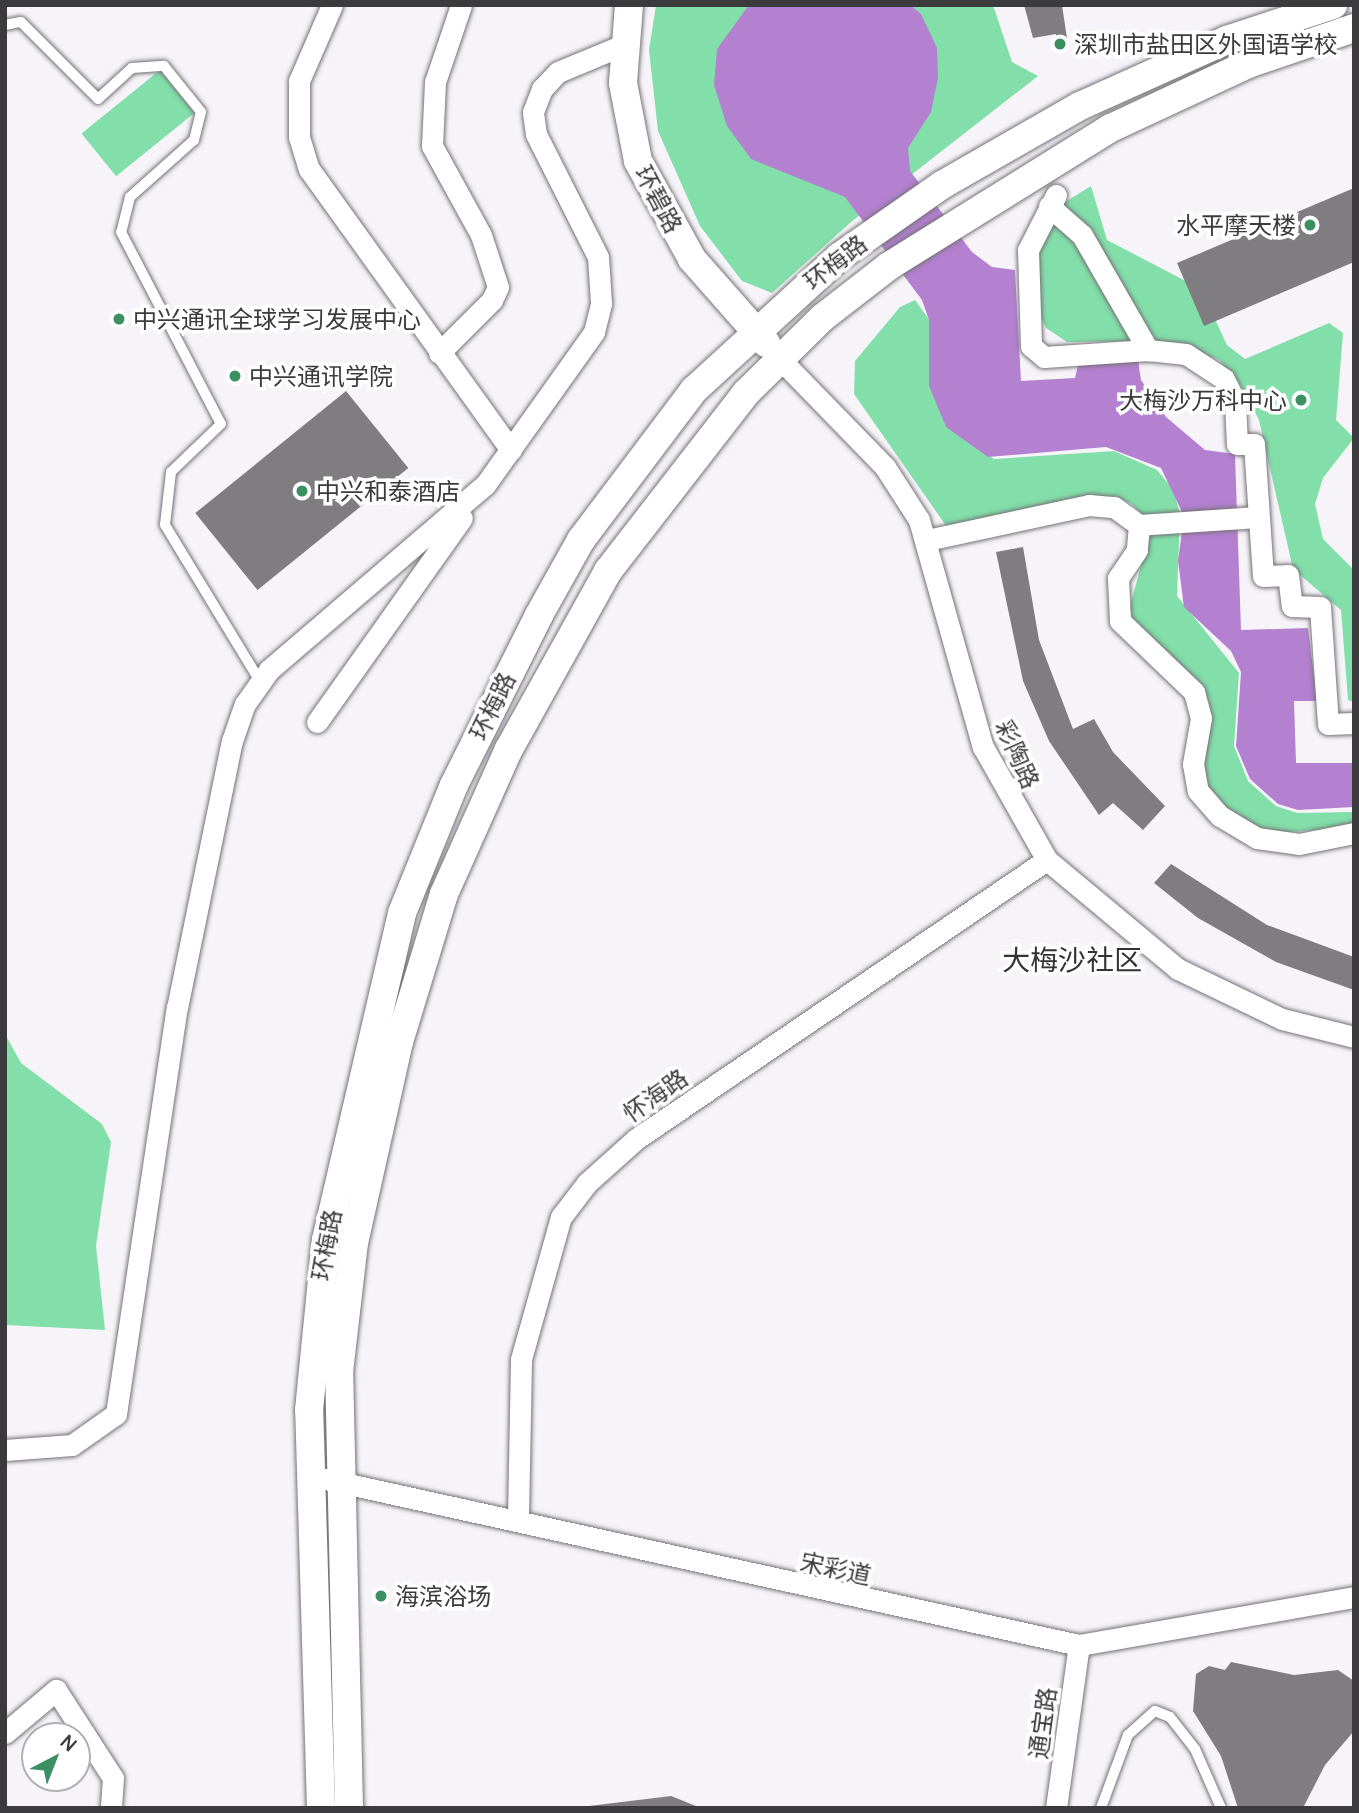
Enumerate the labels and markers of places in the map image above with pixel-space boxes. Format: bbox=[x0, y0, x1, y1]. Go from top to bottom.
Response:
place label: 深圳市盐田区外国语学校 bbox=[1074, 30, 1338, 58]
marker: 深圳市盐田区外国语学校 bbox=[1052, 36, 1068, 52]
place label: 水平摩天楼 bbox=[1176, 211, 1296, 239]
marker: 水平摩天楼 bbox=[1302, 217, 1318, 233]
place label: 中兴通讯全球学习发展中心 bbox=[133, 305, 421, 333]
marker: 中兴通讯全球学习发展中心 bbox=[111, 311, 127, 327]
place label: 中兴通讯学院 bbox=[249, 362, 393, 390]
marker: 中兴通讯学院 bbox=[227, 368, 243, 384]
place label: 大梅沙万科中心 bbox=[1119, 386, 1287, 414]
marker: 大梅沙万科中心 bbox=[1293, 392, 1309, 408]
place label: 中兴和泰酒店 bbox=[316, 477, 460, 505]
marker: 中兴和泰酒店 bbox=[294, 483, 310, 499]
place label: 海滨浴场 bbox=[395, 1582, 491, 1610]
marker: 海滨浴场 bbox=[373, 1588, 389, 1604]

